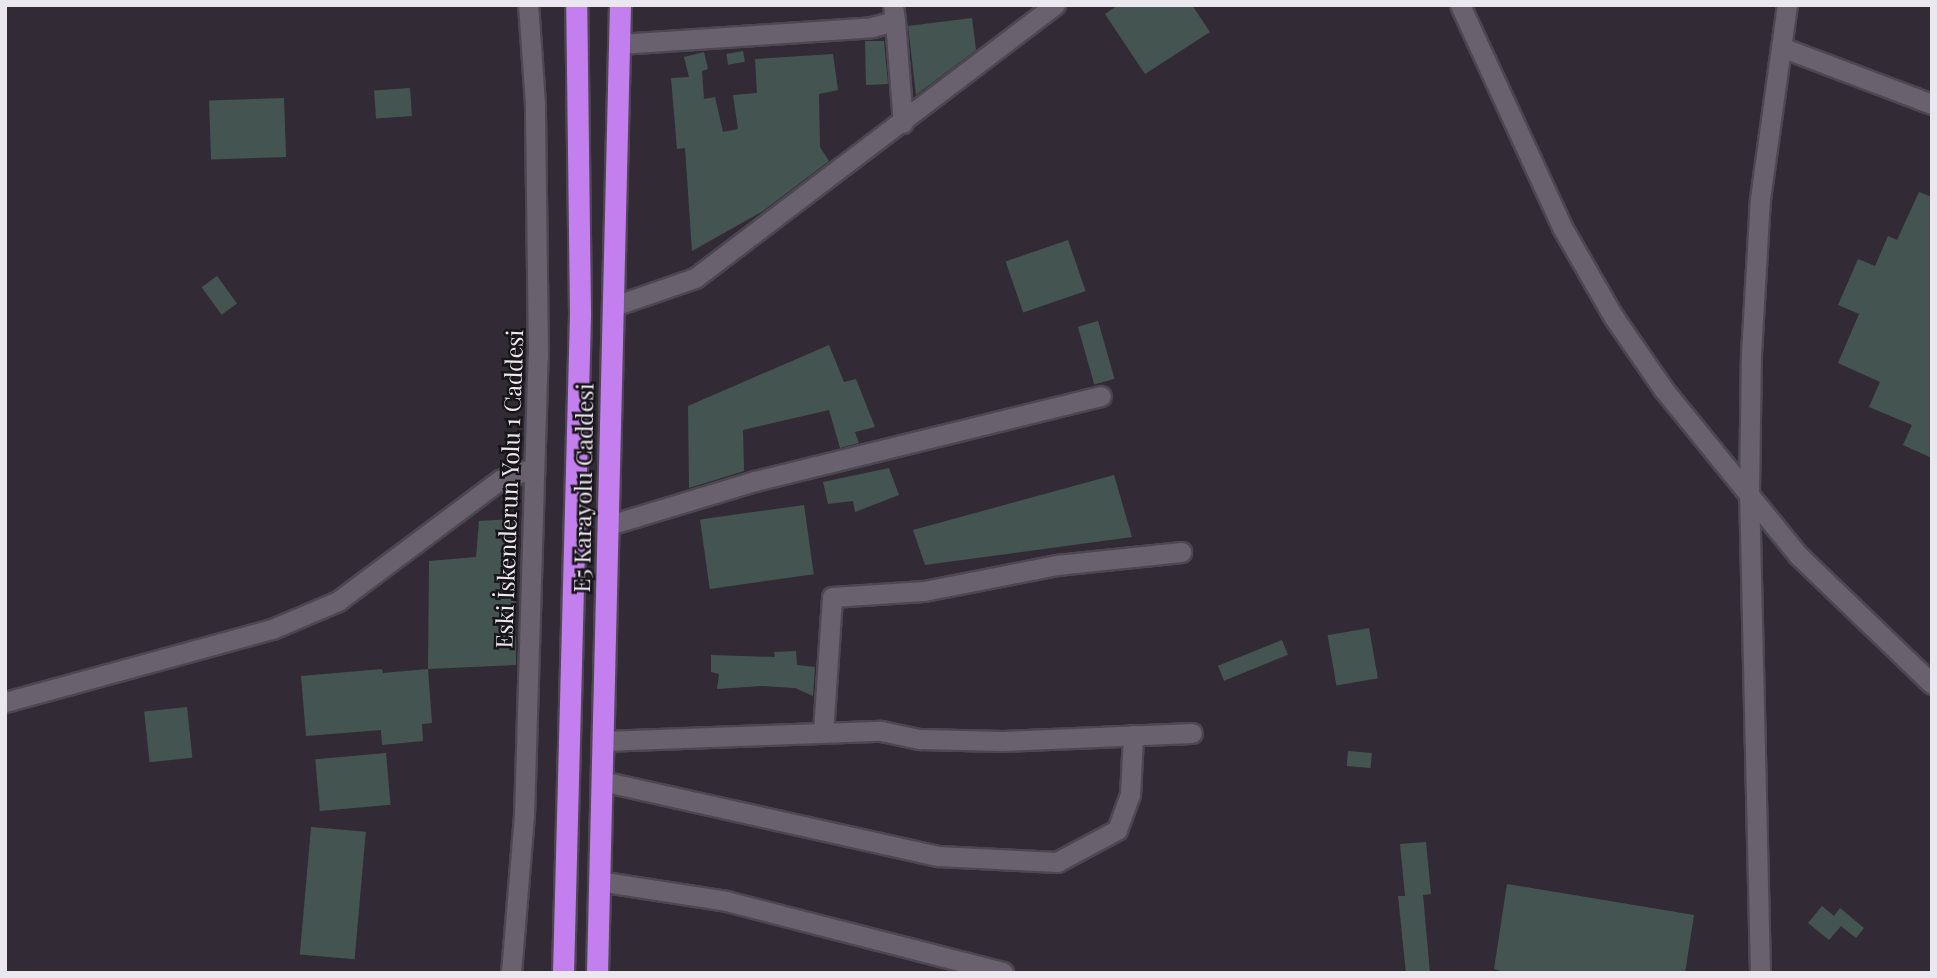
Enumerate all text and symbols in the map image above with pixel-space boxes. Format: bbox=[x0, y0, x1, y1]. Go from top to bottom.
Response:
street label: Eski İskenderun Yolu 1 Caddesi bbox=[490, 329, 528, 649]
street label: E5 Karayolu Caddesi bbox=[567, 383, 599, 593]

